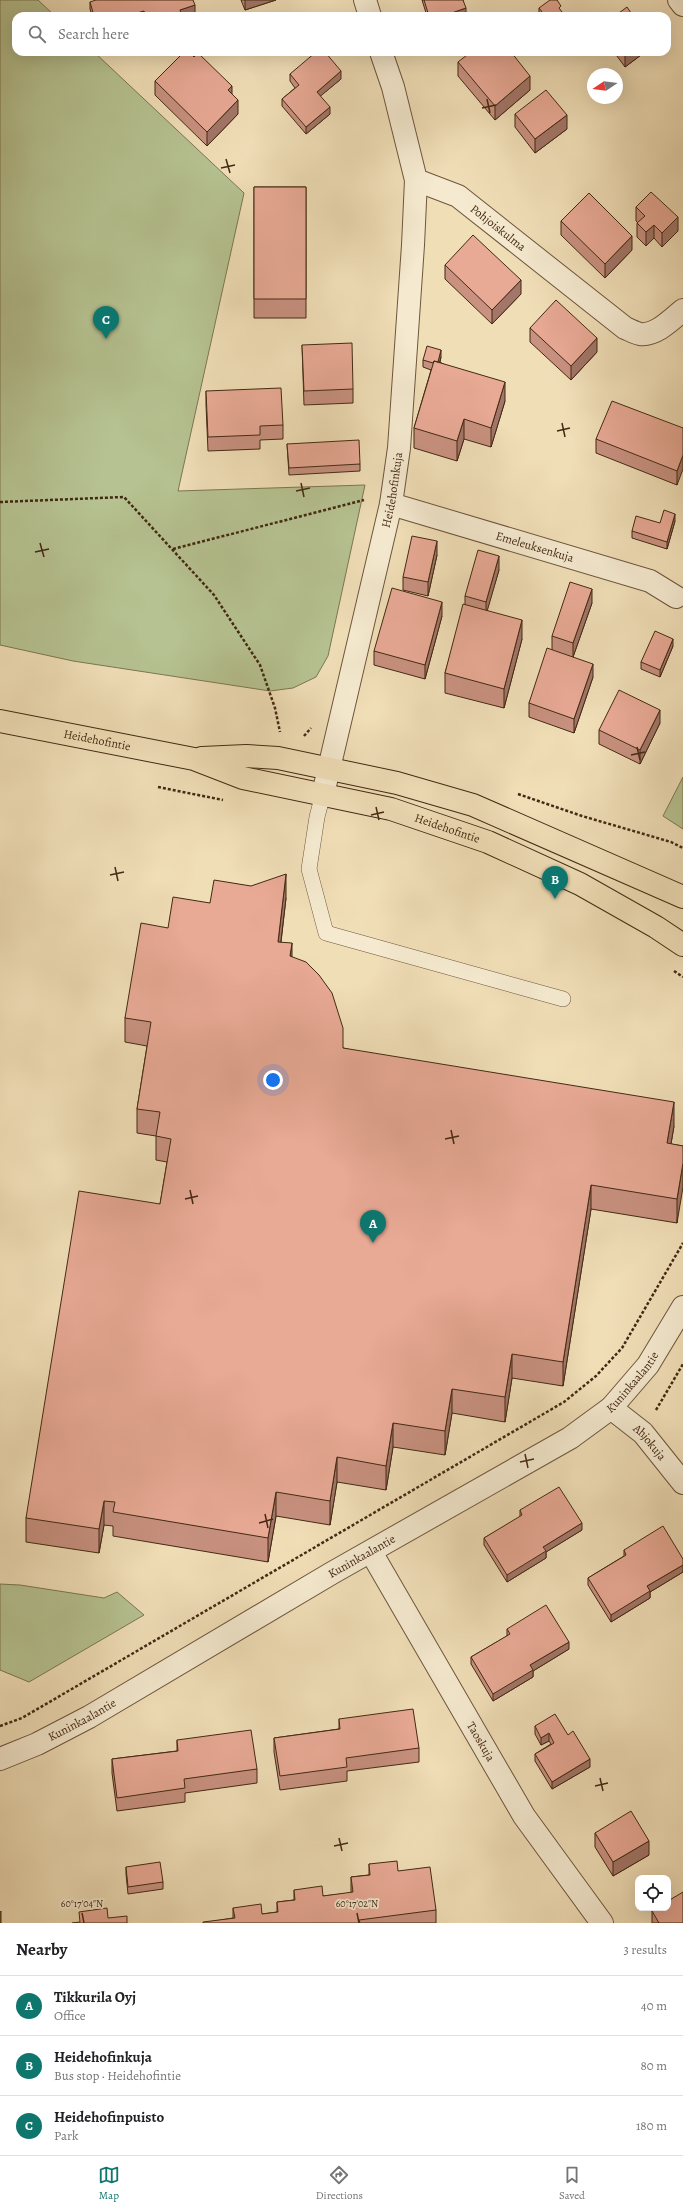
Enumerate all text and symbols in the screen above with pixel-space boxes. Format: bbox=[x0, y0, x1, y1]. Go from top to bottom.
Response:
search box bbox=[12, 12, 671, 56]
icon: search bbox=[26, 23, 48, 45]
text: Search here bbox=[58, 24, 129, 44]
north arrow bbox=[587, 68, 623, 104]
street label: Pohjoiskulma bbox=[467, 201, 530, 255]
pin: C bbox=[93, 306, 119, 339]
street label: Heidehofinkuja bbox=[378, 451, 406, 529]
street label: Emeleuksenkuja bbox=[494, 528, 576, 566]
street label: Heidehofintie bbox=[62, 726, 132, 754]
street label: Heidehofintie bbox=[413, 810, 482, 847]
pin: B bbox=[542, 866, 568, 899]
your location bbox=[263, 1070, 283, 1090]
pin: A bbox=[360, 1210, 386, 1243]
street label: Kuninkaalantie bbox=[603, 1349, 662, 1417]
street label: Ahjokuja bbox=[629, 1420, 670, 1464]
street label: Kuninkaalantie bbox=[325, 1531, 398, 1582]
street label: Kuninkaalantie bbox=[45, 1695, 119, 1745]
street label: Taoskuja bbox=[463, 1719, 499, 1765]
map controls bbox=[635, 1875, 671, 1911]
button: locate bbox=[635, 1875, 671, 1911]
text: 60°17'04"N bbox=[61, 1897, 103, 1910]
text: 60°17'02"N bbox=[336, 1897, 378, 1910]
text: Nearby bbox=[16, 1938, 67, 1961]
text: 3 results bbox=[623, 1941, 667, 1958]
text: Tikkurila Oyj bbox=[54, 1987, 136, 2007]
text: A bbox=[25, 1997, 33, 2014]
text: 40 m bbox=[641, 1997, 667, 2014]
text: Office bbox=[54, 2007, 86, 2024]
text: Heidehofinkuja bbox=[54, 2047, 152, 2067]
text: B bbox=[25, 2057, 33, 2074]
text: 80 m bbox=[640, 2057, 667, 2074]
text: Bus stop · Heidehofintie bbox=[54, 2067, 181, 2084]
text: Heidehofinpuisto bbox=[54, 2107, 164, 2127]
text: C bbox=[25, 2117, 33, 2134]
text: 180 m bbox=[636, 2117, 667, 2134]
text: Park bbox=[54, 2127, 78, 2144]
tab: Map bbox=[98, 2164, 120, 2203]
tab: Directions bbox=[316, 2164, 363, 2203]
tab: Saved bbox=[559, 2164, 585, 2203]

